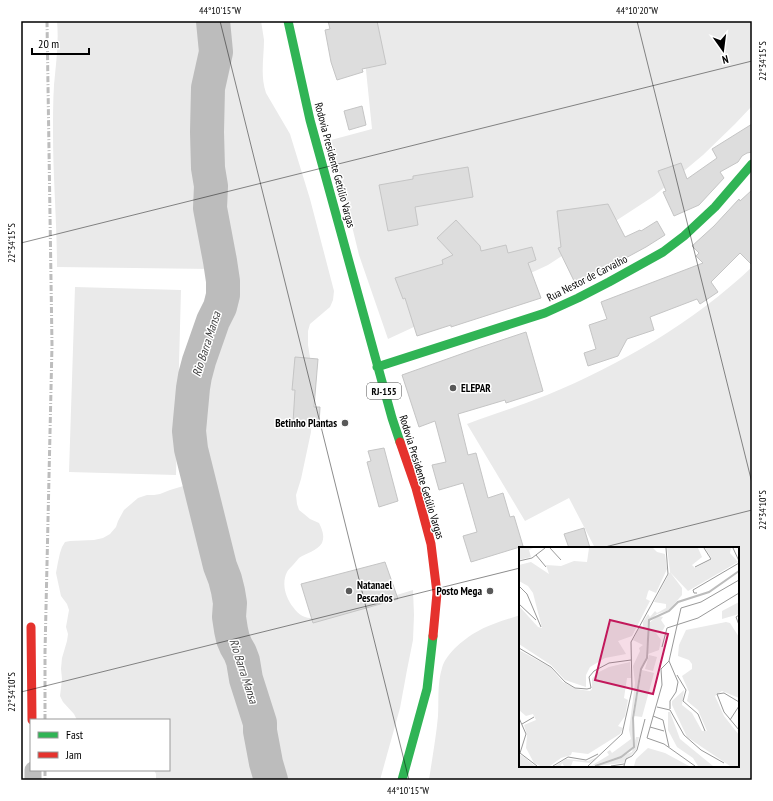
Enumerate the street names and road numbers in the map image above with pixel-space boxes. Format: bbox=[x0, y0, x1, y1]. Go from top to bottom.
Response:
street label: Rodovia Presidente Getúlio Vargas bbox=[312, 101, 359, 229]
street label: Rua Nestor de Carvalho bbox=[544, 252, 630, 304]
road number: RJ-155 bbox=[367, 383, 401, 399]
street label: Rodovia Presidente Getúlio Vargas bbox=[396, 413, 448, 541]

